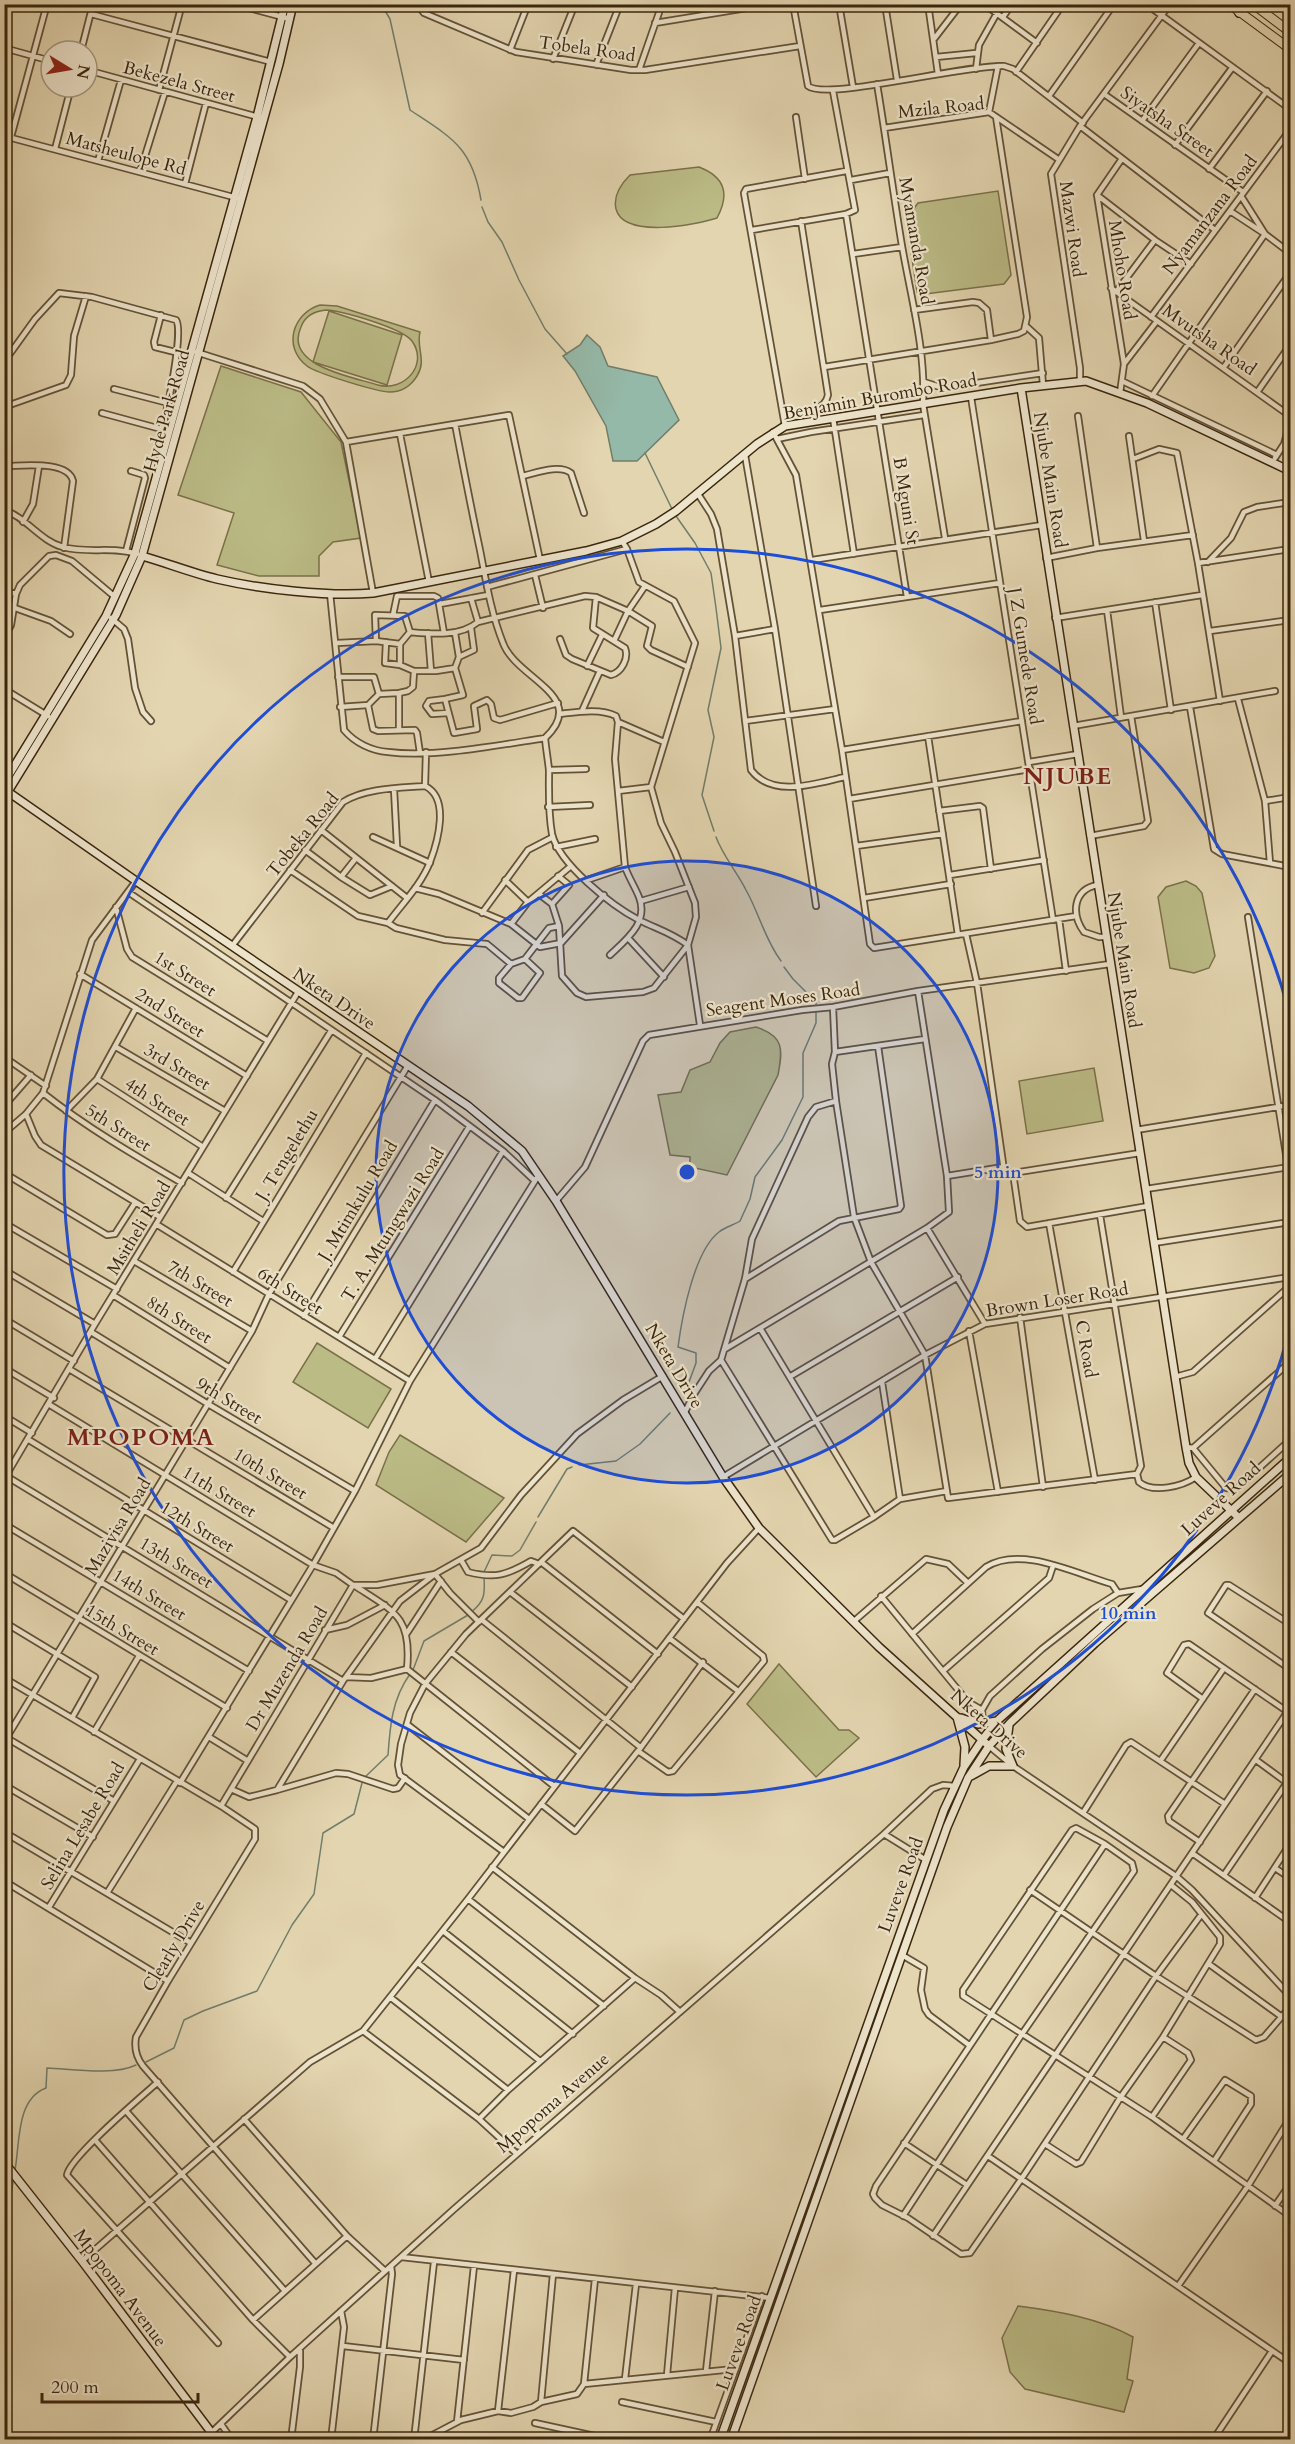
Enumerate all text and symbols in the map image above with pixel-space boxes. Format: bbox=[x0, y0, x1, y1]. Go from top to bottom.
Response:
street label: Tobela Road bbox=[537, 30, 637, 68]
north arrow bbox=[39, 39, 99, 99]
street label: Bekezela Street bbox=[120, 55, 238, 109]
text: N bbox=[71, 63, 95, 81]
street label: Siyatsha Street bbox=[1115, 81, 1219, 164]
street label: Mzila Road bbox=[897, 91, 986, 125]
street label: Matsheulope Rd bbox=[63, 126, 189, 182]
street label: Nyamanzana Road bbox=[1157, 150, 1264, 280]
street label: Myamanda Road bbox=[892, 175, 940, 307]
street label: Mazwi Road bbox=[1053, 179, 1091, 279]
street label: Mhoho Road bbox=[1102, 218, 1142, 322]
street label: Mvutsha Road bbox=[1157, 298, 1261, 382]
street label: Hyde Park Road bbox=[138, 347, 197, 475]
street label: Benjamin Burombo Road bbox=[781, 368, 979, 426]
street label: Njube Main Road bbox=[1027, 410, 1073, 550]
street label: B Mguni St bbox=[887, 455, 925, 547]
street label: J Z Gumede Road bbox=[1001, 583, 1048, 727]
district label: NJUBE bbox=[1023, 760, 1113, 793]
street label: Tobeka Road bbox=[261, 787, 345, 883]
street label: Njube Main Road bbox=[1101, 890, 1147, 1030]
street label: 1st Street bbox=[149, 945, 221, 1003]
street label: Nketa Drive bbox=[288, 962, 380, 1036]
street label: Seagent Moses Road bbox=[704, 977, 862, 1023]
street label: 2nd Street bbox=[131, 982, 210, 1044]
street label: 3rd Street bbox=[139, 1037, 215, 1097]
street label: 4th Street bbox=[120, 1072, 195, 1133]
street label: 5th Street bbox=[80, 1098, 156, 1158]
street label: J. Tengelethu bbox=[248, 1104, 324, 1208]
street label: J. Mtimkulu Road bbox=[311, 1136, 404, 1269]
street label: T. A. Mtungwazi Road bbox=[335, 1143, 451, 1307]
text: 5 min bbox=[974, 1160, 1022, 1185]
centre of rings bbox=[677, 1162, 697, 1182]
street label: Msitheli Road bbox=[101, 1176, 177, 1280]
street label: 7th Street bbox=[162, 1255, 238, 1314]
street label: 6th Street bbox=[252, 1261, 328, 1321]
street label: Brown Loser Road bbox=[984, 1276, 1130, 1324]
street label: 8th Street bbox=[141, 1290, 217, 1350]
street label: C Road bbox=[1069, 1318, 1103, 1380]
street label: Nketa Drive bbox=[639, 1319, 709, 1413]
street label: 9th Street bbox=[191, 1372, 267, 1431]
district label: MPOPOMA bbox=[67, 1421, 215, 1454]
street label: 10th Street bbox=[228, 1442, 312, 1506]
street label: Luveve Road bbox=[1176, 1456, 1267, 1542]
street label: 11th Street bbox=[177, 1460, 261, 1524]
street label: Mazivisa Road bbox=[79, 1473, 157, 1581]
street label: 12th Street bbox=[155, 1495, 239, 1559]
street label: 13th Street bbox=[134, 1531, 218, 1595]
street label: 14th Street bbox=[107, 1563, 191, 1627]
street label: 15th Street bbox=[80, 1598, 164, 1662]
text: 10 min bbox=[1099, 1601, 1157, 1626]
street label: Dr Muzenda Road bbox=[240, 1602, 334, 1736]
street label: Nketa Drive bbox=[945, 1683, 1033, 1765]
street label: Selina Lesabe Road bbox=[35, 1757, 131, 1894]
street label: Luveve Road bbox=[872, 1833, 930, 1936]
street label: Clearly Drive bbox=[137, 1895, 211, 1997]
street label: Mpopoma Avenue bbox=[491, 2047, 615, 2159]
street label: Mpopoma Avenue bbox=[67, 2224, 173, 2352]
street label: Luveve Road bbox=[710, 2291, 768, 2394]
scale bar bbox=[42, 2366, 198, 2404]
text: 200 m bbox=[51, 2375, 99, 2400]

